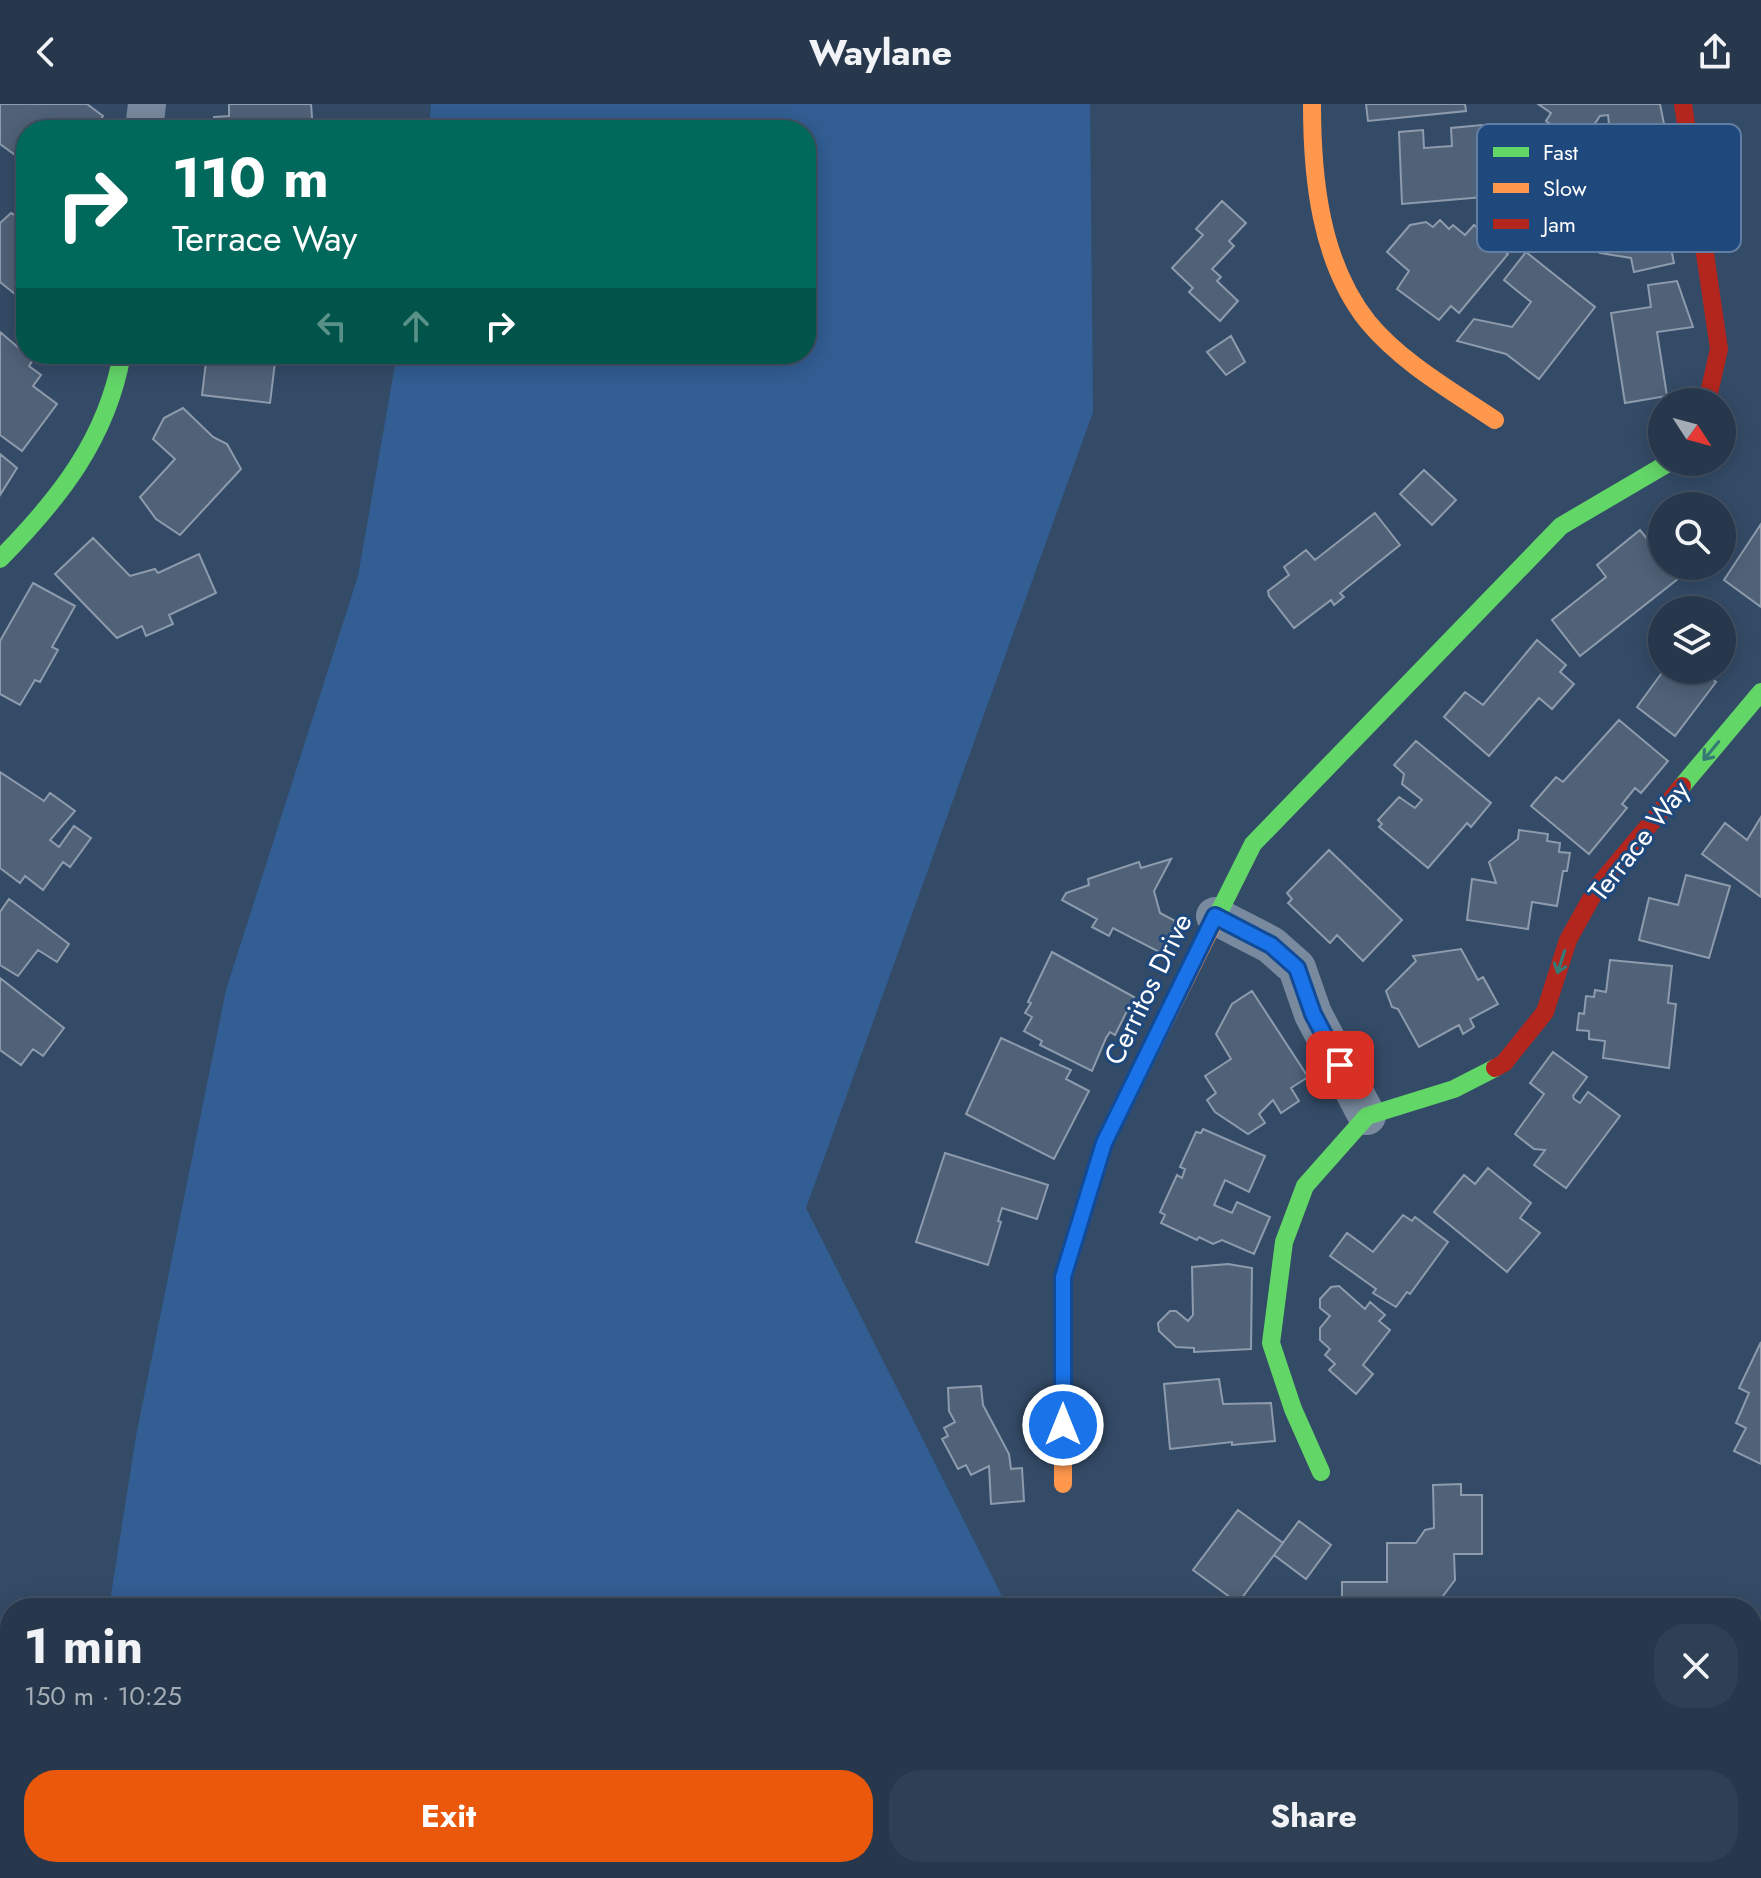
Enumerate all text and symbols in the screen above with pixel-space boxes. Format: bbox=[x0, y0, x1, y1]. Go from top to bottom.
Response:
text: Waylane bbox=[809, 26, 952, 78]
icon: back bbox=[24, 30, 68, 74]
icon: share bbox=[1693, 30, 1737, 74]
legend bbox=[1477, 124, 1741, 252]
text: Fast bbox=[1543, 136, 1579, 168]
text: 110 m bbox=[172, 137, 329, 218]
icon: right bbox=[40, 152, 144, 256]
text: Slow bbox=[1543, 172, 1587, 204]
text: Jam bbox=[1540, 208, 1576, 240]
text: Terrace Way bbox=[172, 212, 357, 264]
icon: left bbox=[310, 304, 354, 348]
icon: ahead bbox=[394, 304, 438, 348]
icon: right bbox=[478, 304, 522, 348]
north arrow bbox=[1648, 388, 1736, 476]
map controls bbox=[1648, 388, 1736, 684]
button: search bbox=[1648, 492, 1736, 580]
button: layers bbox=[1648, 596, 1736, 684]
one-way arrow bbox=[1702, 741, 1720, 761]
street label: Terrace Way bbox=[1578, 771, 1700, 910]
street label: Cerritos Drive bbox=[1094, 906, 1202, 1072]
one-way arrow bbox=[1553, 949, 1568, 974]
pin bbox=[1306, 1031, 1374, 1099]
icon: arrive bbox=[1318, 1043, 1362, 1087]
position arrow bbox=[1021, 1383, 1105, 1467]
text: 1 min bbox=[24, 1612, 143, 1681]
button: close bbox=[1654, 1624, 1738, 1708]
text: 150 m · 10:25 bbox=[24, 1677, 182, 1715]
button: Exit bbox=[24, 1770, 873, 1862]
button: Share bbox=[889, 1770, 1738, 1862]

